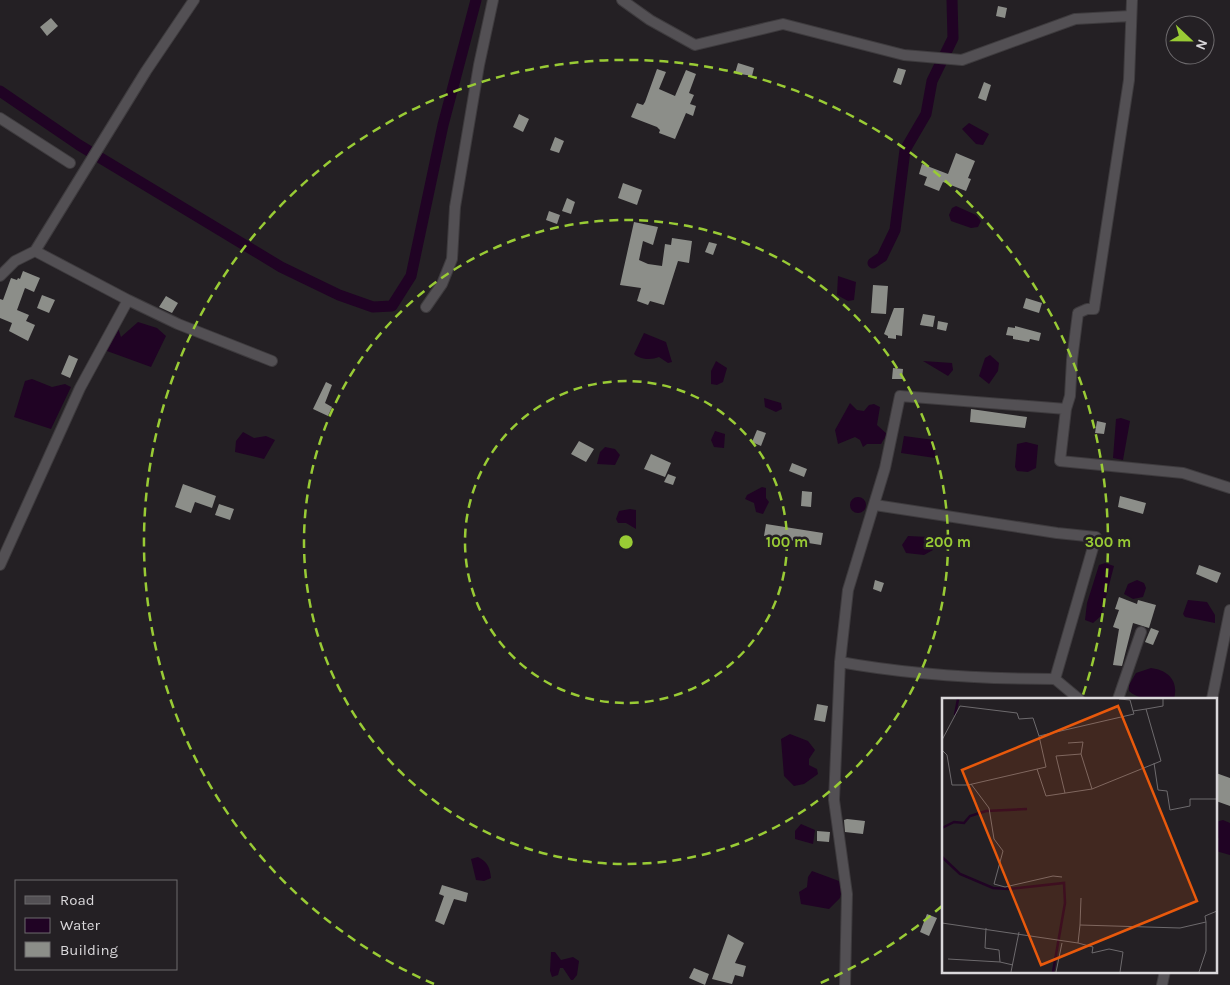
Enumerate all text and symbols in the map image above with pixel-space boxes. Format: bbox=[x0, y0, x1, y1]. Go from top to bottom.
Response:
north arrow bbox=[1165, 15, 1215, 65]
text: N bbox=[1192, 37, 1211, 53]
centre of rings bbox=[617, 533, 635, 551]
text: 100 m bbox=[766, 533, 808, 551]
text: 200 m bbox=[925, 533, 971, 551]
text: 300 m bbox=[1085, 533, 1131, 551]
inset map bbox=[942, 698, 1218, 972]
legend bbox=[15, 880, 178, 970]
text: Road bbox=[60, 891, 95, 909]
text: Water bbox=[60, 916, 101, 934]
text: Building bbox=[60, 941, 118, 959]

